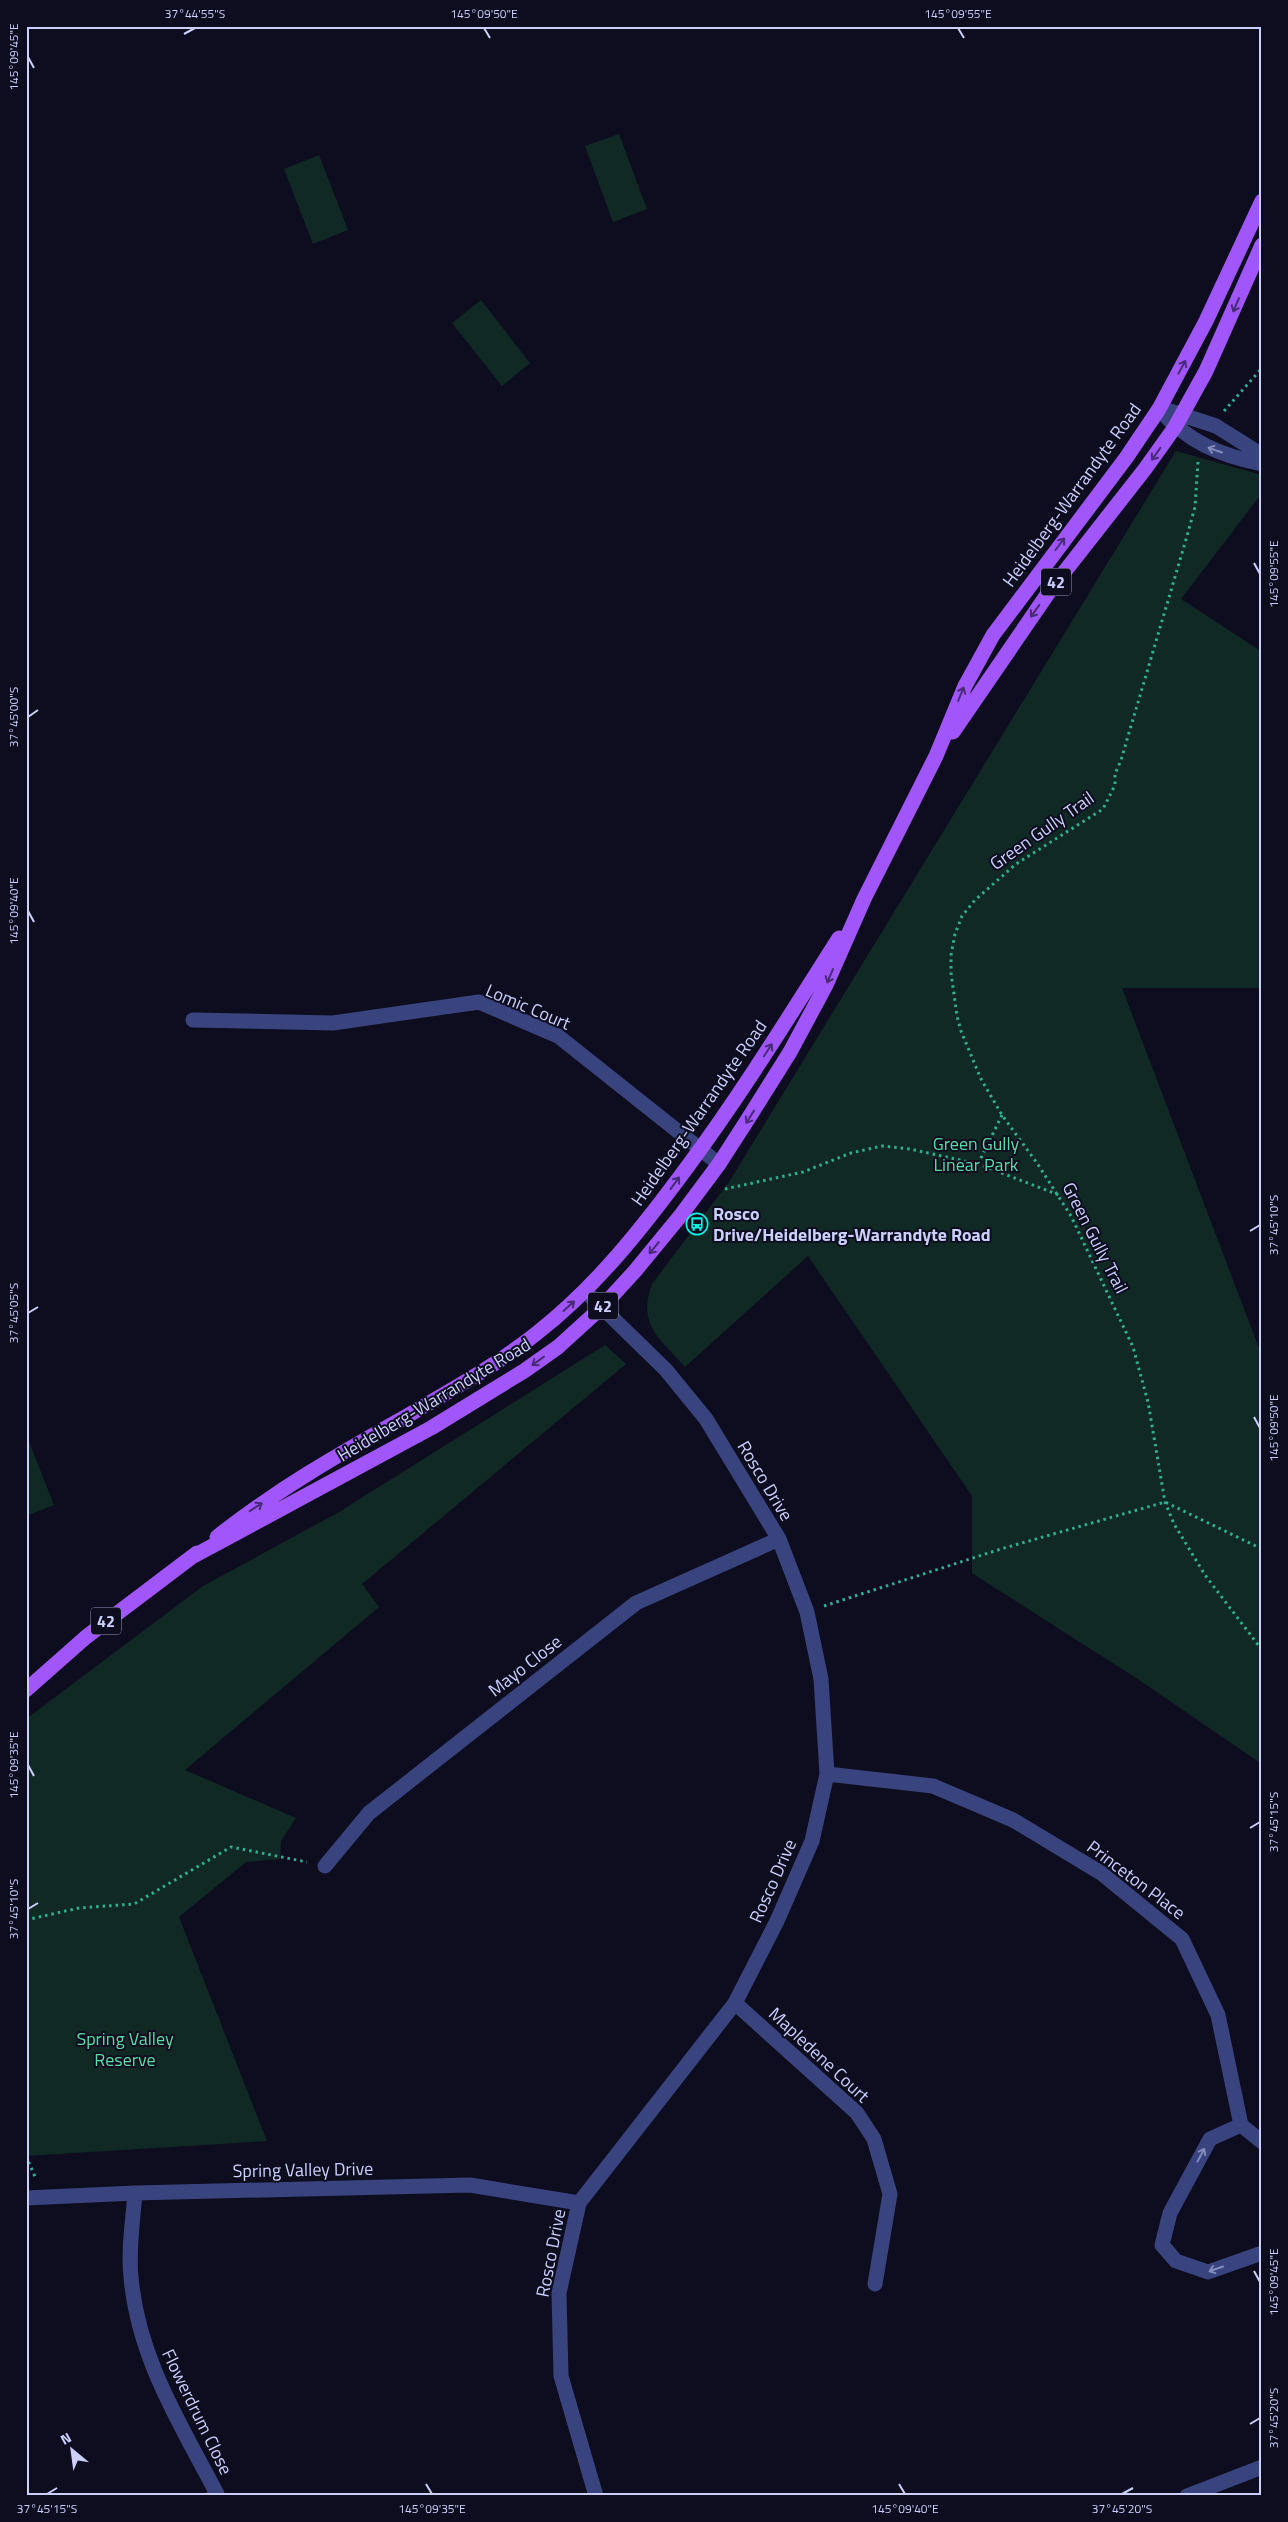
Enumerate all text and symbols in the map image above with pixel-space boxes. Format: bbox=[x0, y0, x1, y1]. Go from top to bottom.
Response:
text: 37°44'55"S bbox=[165, 4, 225, 23]
text: 145°09'50"E bbox=[450, 4, 518, 23]
text: 145°09'55"E bbox=[924, 4, 992, 23]
text: 145°09'45"E bbox=[4, 23, 23, 91]
one-way arrow bbox=[1231, 297, 1241, 312]
one-way arrow bbox=[1178, 360, 1188, 375]
street label: Heidelberg-Warrandyte Road bbox=[996, 397, 1148, 592]
one-way arrow bbox=[1207, 445, 1223, 455]
one-way arrow bbox=[1151, 447, 1161, 461]
one-way arrow bbox=[1054, 538, 1065, 551]
text: 145°09'55"E bbox=[1264, 540, 1283, 608]
road number: 42 bbox=[1041, 568, 1071, 596]
one-way arrow bbox=[1030, 604, 1040, 618]
text: 37°45'00"S bbox=[4, 687, 23, 747]
one-way arrow bbox=[957, 687, 967, 702]
street label: Green Gully Trail bbox=[984, 785, 1099, 877]
text: 145°09'40"E bbox=[4, 877, 23, 945]
one-way arrow bbox=[825, 968, 835, 983]
street label: Lomic Court bbox=[481, 977, 576, 1037]
street label: Heidelberg-Warrandyte Road bbox=[624, 1014, 773, 1211]
one-way arrow bbox=[763, 1043, 773, 1057]
one-way arrow bbox=[744, 1109, 754, 1123]
park label: Green Gully Linear Park bbox=[933, 1130, 1020, 1178]
one-way arrow bbox=[670, 1176, 680, 1190]
street label: Green Gully Trail bbox=[1056, 1177, 1135, 1298]
text: 37°45'10"S bbox=[1264, 1195, 1283, 1255]
place label: Rosco Drive/Heidelberg-Warrandyte Road bbox=[713, 1200, 991, 1248]
bus stop icon: Rosco Drive/Heidelberg-Warrandyte Road bbox=[685, 1212, 709, 1236]
one-way arrow bbox=[649, 1241, 659, 1255]
text: 37°45'05"S bbox=[4, 1283, 23, 1343]
road number: 42 bbox=[588, 1292, 618, 1320]
one-way arrow bbox=[563, 1300, 576, 1312]
street label: Heidelberg-Warrandyte Road bbox=[332, 1331, 536, 1468]
one-way arrow bbox=[531, 1356, 545, 1366]
text: 145°09'50"E bbox=[1264, 1394, 1283, 1462]
street label: Rosco Drive bbox=[731, 1435, 800, 1526]
one-way arrow bbox=[249, 1502, 263, 1512]
road number: 42 bbox=[91, 1608, 121, 1634]
street label: Mayo Close bbox=[482, 1628, 567, 1703]
text: 145°09'35"E bbox=[4, 1731, 23, 1799]
text: 37°45'15"S bbox=[1264, 1792, 1283, 1852]
street label: Princeton Place bbox=[1081, 1833, 1191, 1926]
street label: Rosco Drive bbox=[742, 1834, 803, 1927]
text: 37°45'10"S bbox=[4, 1879, 23, 1939]
street label: Mapledene Court bbox=[763, 2001, 876, 2109]
park label: Spring Valley Reserve bbox=[76, 2025, 174, 2073]
one-way arrow bbox=[1196, 2147, 1206, 2162]
street label: Spring Valley Drive bbox=[232, 2155, 373, 2184]
street label: Rosco Drive bbox=[529, 2206, 572, 2299]
text: 145°09'45"E bbox=[1264, 2248, 1283, 2316]
one-way arrow bbox=[1209, 2265, 1224, 2274]
street label: Flowerdrum Close bbox=[155, 2344, 240, 2479]
text: 37°45'20"S bbox=[1264, 2388, 1283, 2448]
north arrow bbox=[48, 2424, 98, 2474]
text: N bbox=[56, 2427, 75, 2450]
text: 37°45'15"S bbox=[17, 2499, 77, 2518]
text: 145°09'35"E bbox=[398, 2499, 466, 2518]
text: 145°09'40"E bbox=[871, 2499, 939, 2518]
text: 37°45'20"S bbox=[1092, 2499, 1152, 2518]

